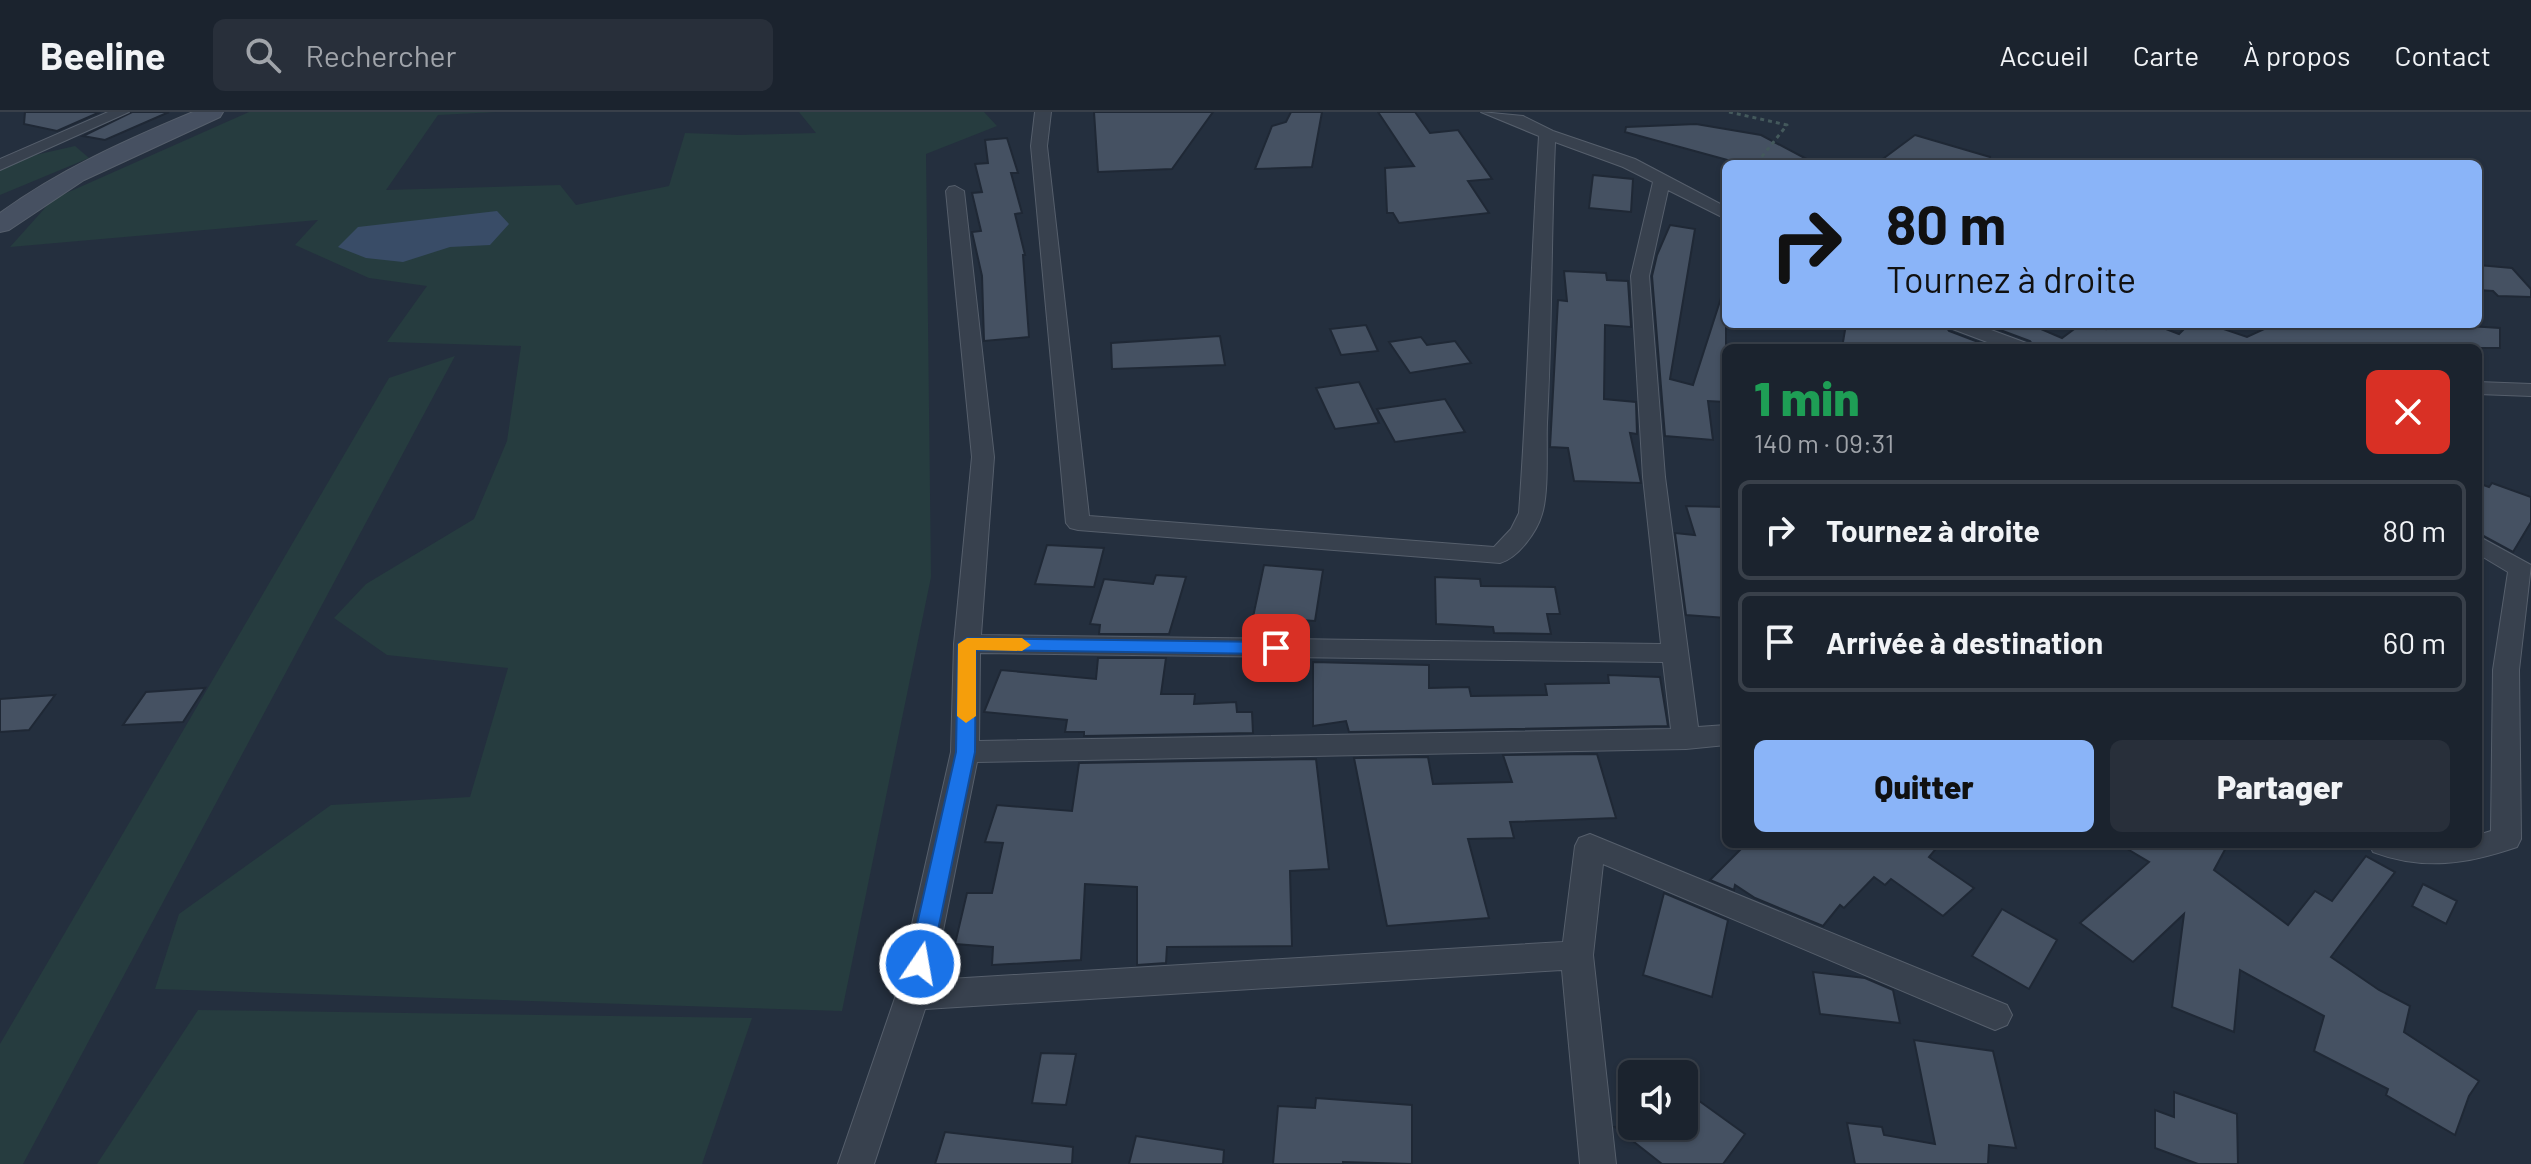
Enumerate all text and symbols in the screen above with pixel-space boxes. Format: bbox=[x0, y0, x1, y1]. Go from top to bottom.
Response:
search box bbox=[213, 19, 773, 91]
text: Beeline bbox=[40, 32, 165, 78]
icon: search bbox=[241, 33, 285, 77]
text: Rechercher bbox=[305, 37, 457, 73]
text: Accueil bbox=[1999, 38, 2089, 72]
text: Carte bbox=[2133, 38, 2199, 72]
text: À propos bbox=[2243, 38, 2350, 72]
text: Contact bbox=[2394, 38, 2491, 72]
text: 80 m bbox=[1886, 189, 2006, 256]
icon: right bbox=[1754, 192, 1858, 296]
text: Tournez à droite bbox=[1886, 257, 2136, 300]
text: 1 min bbox=[1754, 368, 1860, 426]
button: close bbox=[2366, 370, 2450, 454]
text: 140 m · 09:31 bbox=[1754, 427, 1894, 458]
icon: right bbox=[1758, 508, 1802, 552]
text: Tournez à droite bbox=[1826, 512, 2040, 548]
text: 80 m bbox=[2383, 512, 2446, 548]
pin bbox=[1242, 614, 1310, 682]
icon: arrive bbox=[1758, 620, 1802, 664]
text: Arrivée à destination bbox=[1826, 624, 2103, 660]
text: 60 m bbox=[2383, 624, 2446, 660]
icon: arrive bbox=[1254, 626, 1298, 670]
button: Quitter bbox=[1754, 740, 2094, 832]
button: Partager bbox=[2110, 740, 2450, 832]
position arrow bbox=[878, 922, 962, 1006]
map controls bbox=[1618, 1060, 1698, 1140]
button: sound bbox=[1618, 1060, 1698, 1140]

